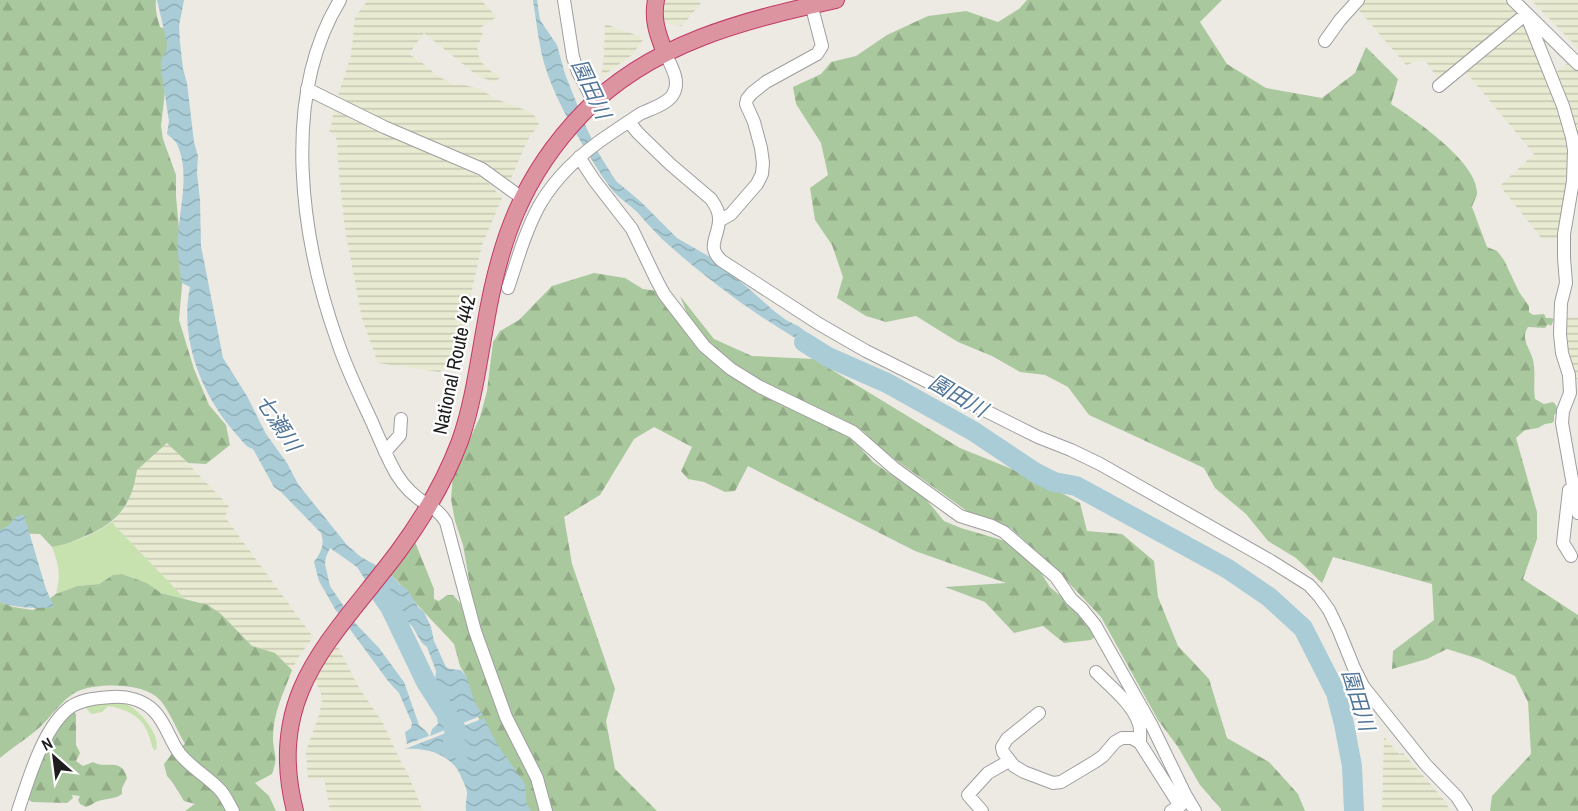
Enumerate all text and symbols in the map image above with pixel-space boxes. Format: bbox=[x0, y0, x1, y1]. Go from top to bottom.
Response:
water label: 園田川 bbox=[565, 54, 619, 125]
street label: National Route 442 bbox=[426, 293, 481, 437]
water label: 園田川 bbox=[924, 367, 995, 425]
water label: 七瀬川 bbox=[249, 388, 309, 459]
water label: 園田川 bbox=[1335, 665, 1382, 736]
north arrow bbox=[24, 727, 84, 787]
text: N bbox=[38, 732, 56, 756]

